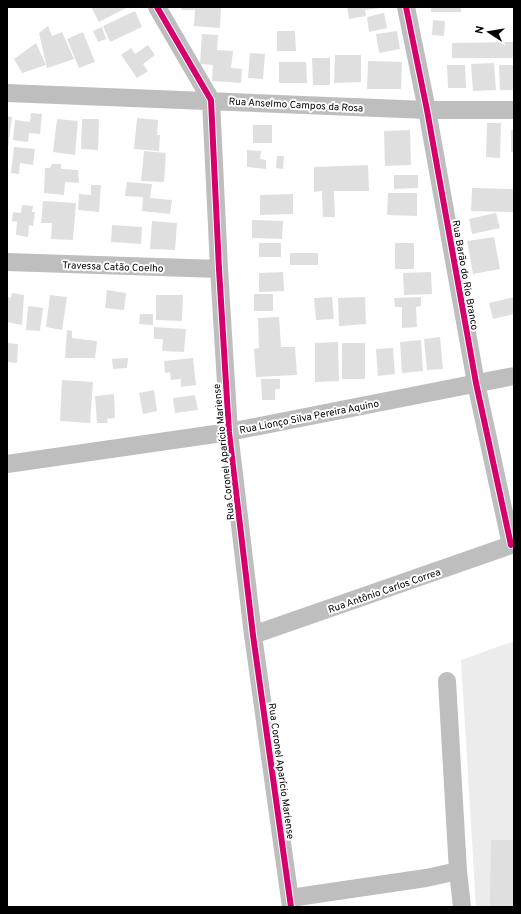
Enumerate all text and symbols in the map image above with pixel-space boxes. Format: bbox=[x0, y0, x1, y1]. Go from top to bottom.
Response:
north arrow bbox=[469, 12, 509, 52]
text: N bbox=[473, 25, 488, 35]
street label: Rua Anselmo Campos da Rosa bbox=[228, 95, 364, 116]
street label: Rua Barão do Rio Branco bbox=[448, 219, 481, 332]
street label: Travessa Catão Coelho bbox=[62, 259, 164, 276]
street label: Rua Coronel Aparício Mariense bbox=[211, 383, 238, 521]
street label: Rua Lionço Silva Pereira Aquino bbox=[238, 397, 381, 437]
street label: Rua Antônio Carlos Correa bbox=[327, 566, 442, 617]
street label: Rua Coronel Aparício Mariense bbox=[265, 702, 297, 840]

